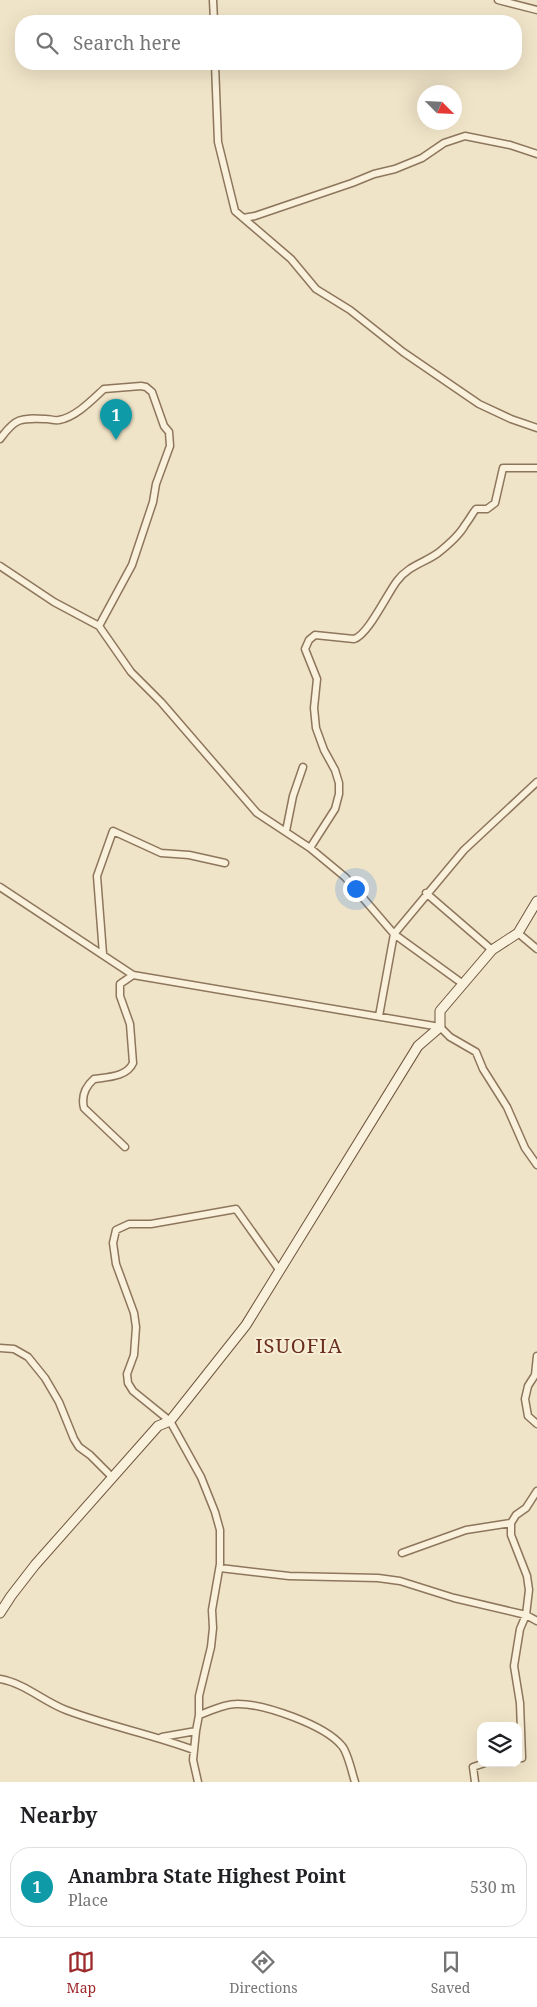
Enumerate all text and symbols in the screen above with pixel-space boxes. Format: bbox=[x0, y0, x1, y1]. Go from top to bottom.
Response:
search box bbox=[15, 15, 522, 70]
icon: search bbox=[33, 29, 61, 57]
text: Search here bbox=[73, 30, 181, 56]
north arrow bbox=[417, 85, 462, 130]
pin: 1 bbox=[100, 399, 132, 440]
your location bbox=[343, 876, 369, 902]
district label: ISUOFIA bbox=[255, 1332, 343, 1359]
map controls bbox=[477, 1722, 522, 1767]
button: layers bbox=[477, 1722, 522, 1767]
text: Nearby bbox=[20, 1801, 98, 1829]
text: Anambra State Highest Point bbox=[68, 1863, 346, 1889]
text: 1 bbox=[32, 1876, 42, 1898]
text: 530 m bbox=[470, 1876, 516, 1898]
text: Place bbox=[68, 1889, 108, 1911]
tab: Map bbox=[67, 1948, 96, 1997]
tab: Directions bbox=[229, 1948, 298, 1997]
tab: Saved bbox=[431, 1948, 470, 1997]

